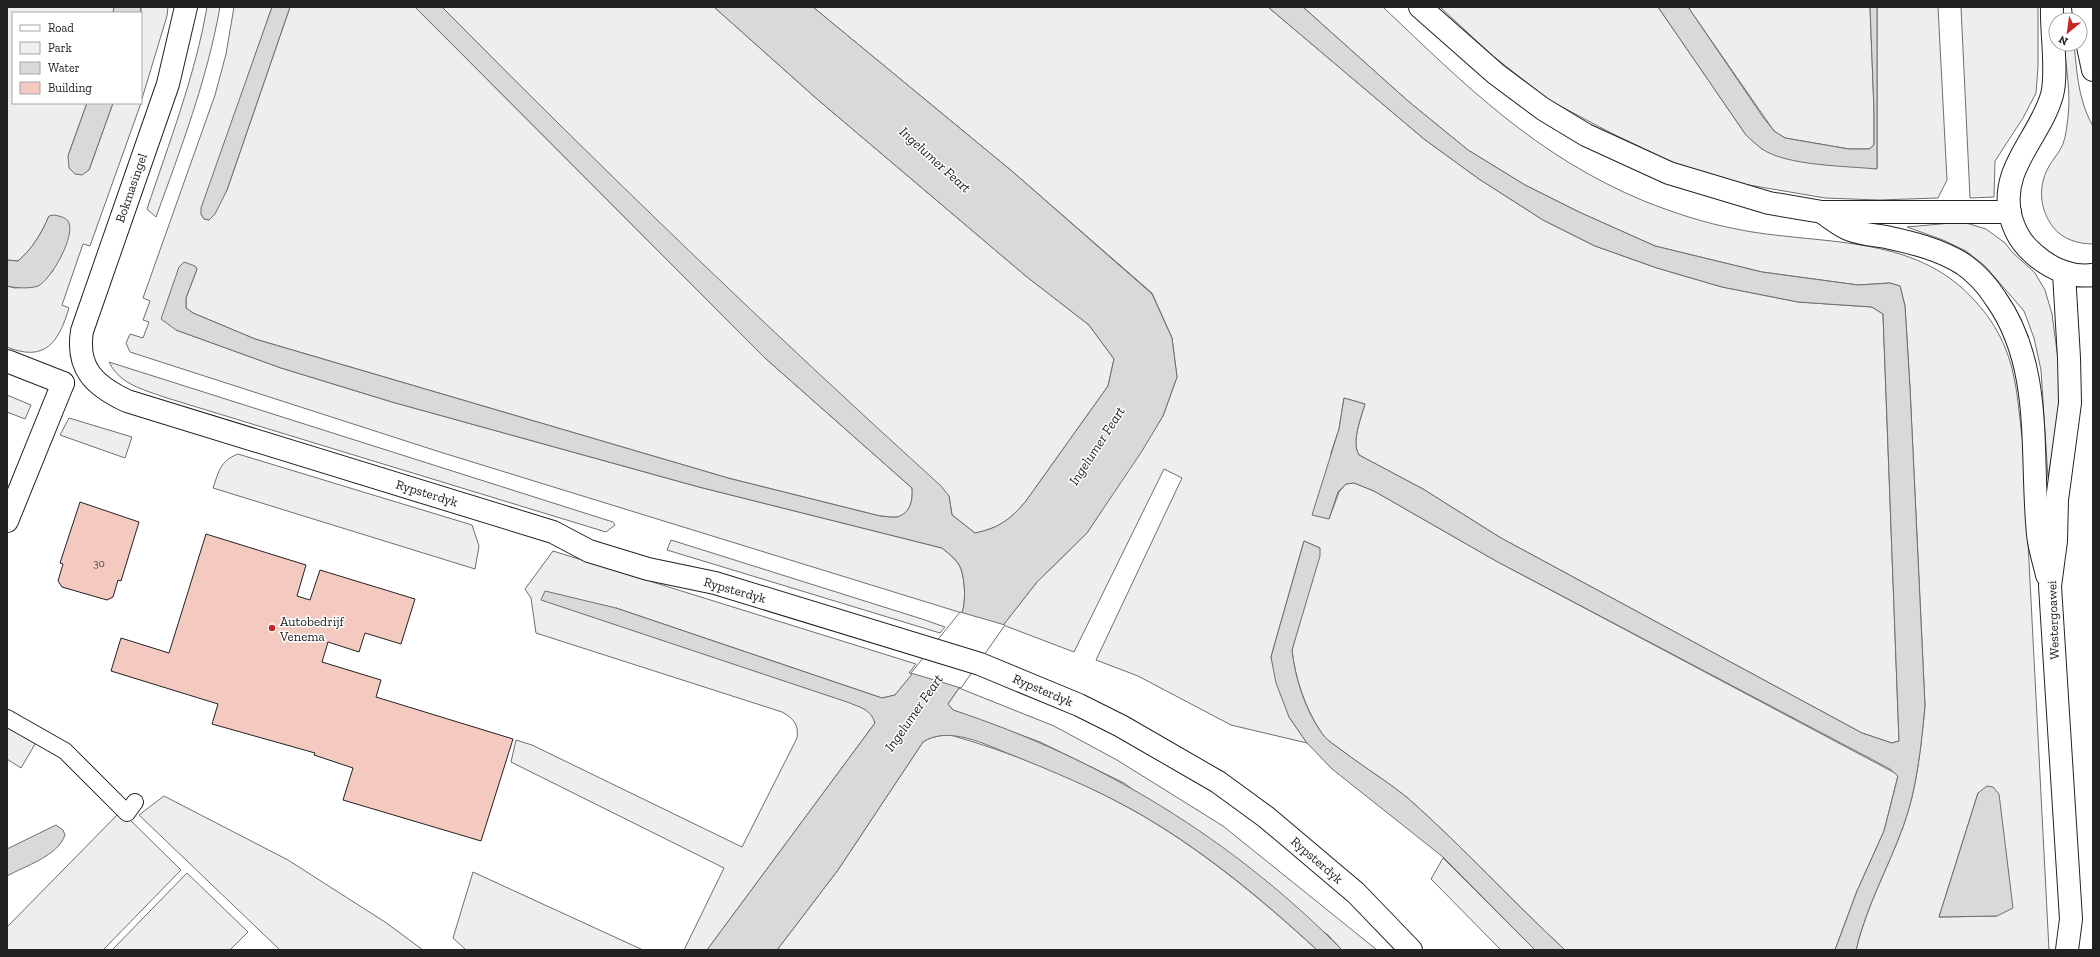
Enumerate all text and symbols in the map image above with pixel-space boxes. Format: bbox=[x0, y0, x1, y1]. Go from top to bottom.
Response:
legend bbox=[12, 12, 142, 104]
north arrow bbox=[2048, 12, 2088, 52]
text: Road bbox=[48, 21, 74, 35]
text: N bbox=[2056, 32, 2070, 48]
text: Park bbox=[48, 41, 73, 55]
text: Water bbox=[48, 61, 80, 75]
text: Building bbox=[48, 81, 92, 95]
water label: Ingelumer Feart bbox=[896, 123, 974, 197]
street label: Bokmasingel bbox=[112, 151, 150, 225]
water label: Ingelumer Feart bbox=[1065, 403, 1129, 489]
street label: Rypsterdyk bbox=[394, 476, 460, 510]
house number: 30 bbox=[93, 557, 105, 570]
street label: Rypsterdyk bbox=[702, 574, 768, 606]
street label: Westergoawei bbox=[2044, 580, 2062, 660]
place label: Autobedrijf Venema bbox=[279, 614, 345, 644]
marker: Autobedrijf Venema bbox=[267, 623, 277, 633]
water label: Ingelumer Feart bbox=[881, 671, 947, 755]
street label: Rypsterdyk bbox=[1011, 671, 1076, 709]
street label: Rypsterdyk bbox=[1288, 833, 1346, 887]

